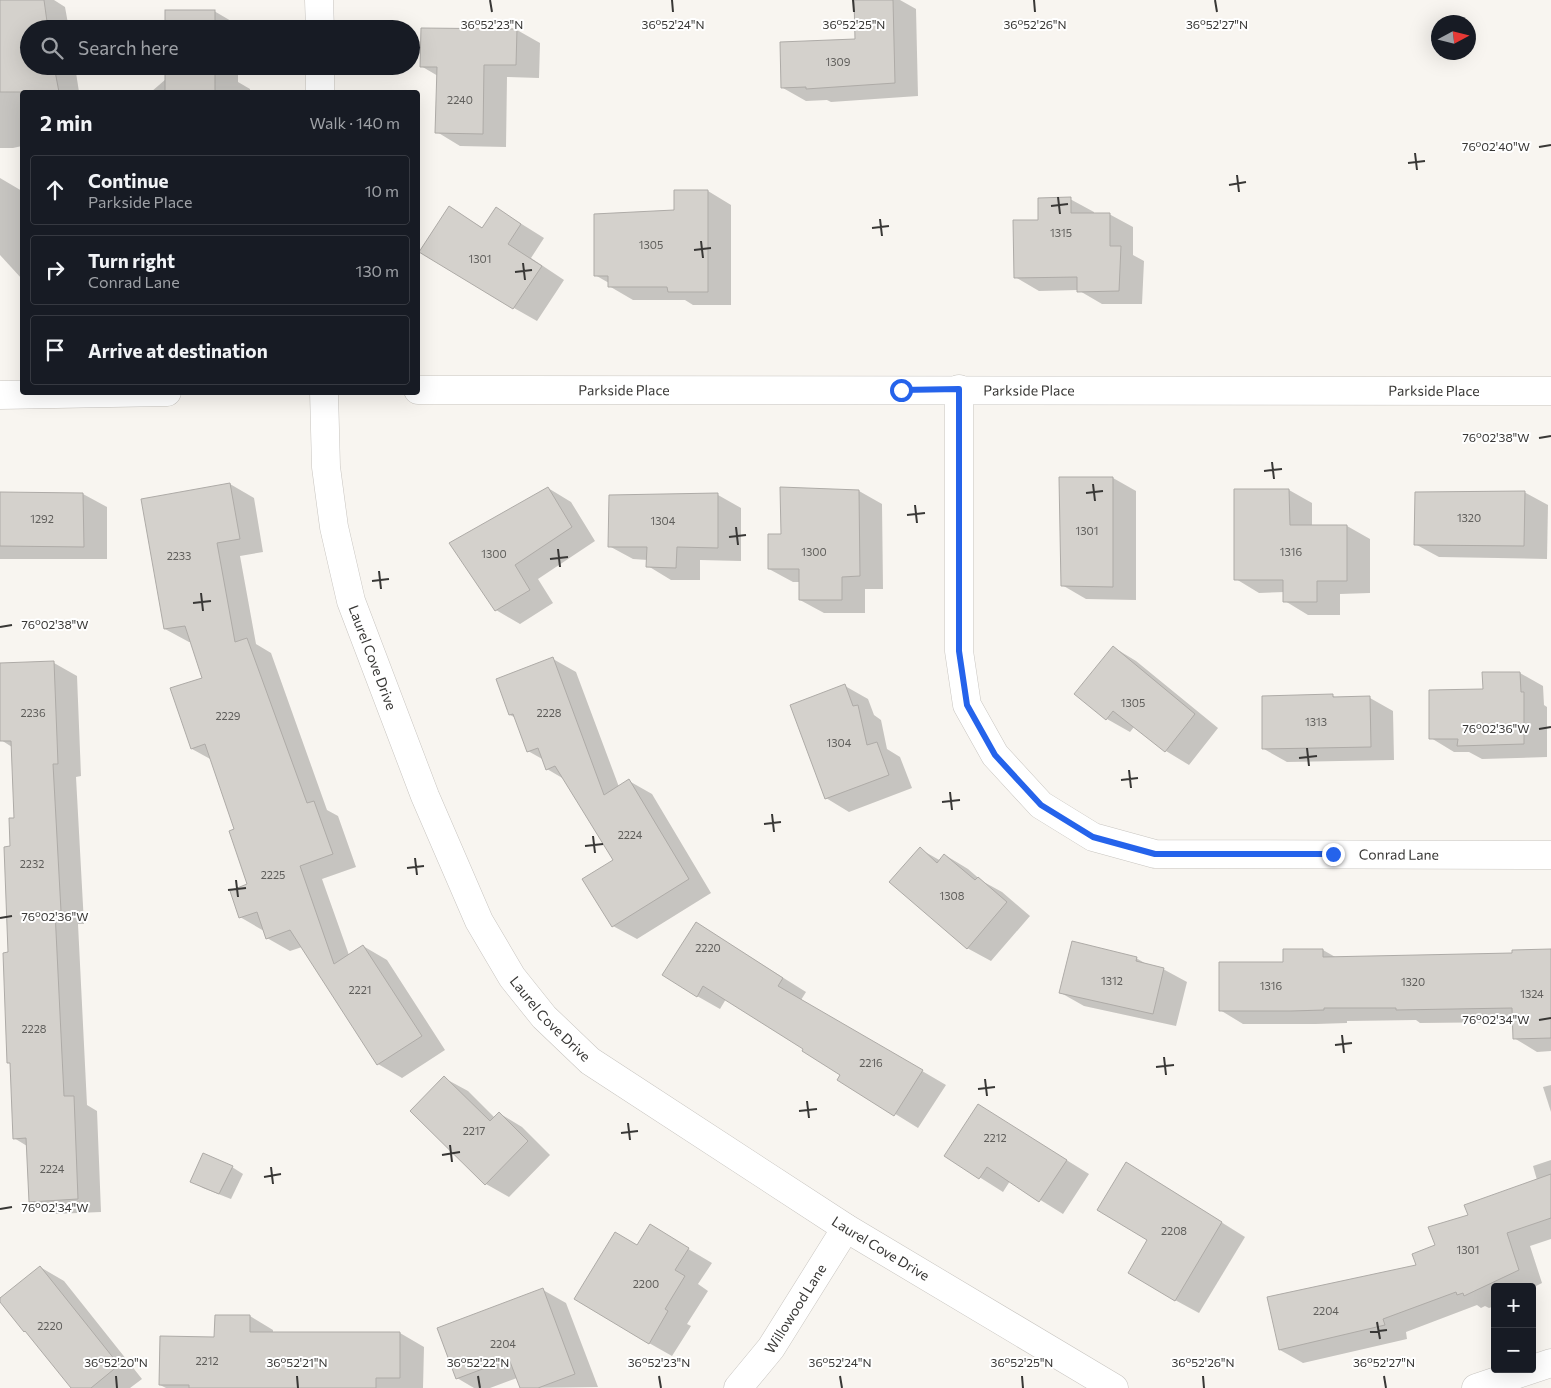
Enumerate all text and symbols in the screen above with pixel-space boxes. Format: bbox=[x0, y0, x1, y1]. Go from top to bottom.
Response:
north arrow bbox=[1431, 15, 1476, 60]
text: 36°52'23"N bbox=[461, 17, 523, 31]
text: 36°52'24"N bbox=[642, 17, 704, 31]
text: 36°52'25"N bbox=[823, 17, 885, 31]
text: 36°52'26"N bbox=[1003, 17, 1067, 31]
text: 36°52'27"N bbox=[1186, 17, 1248, 31]
search box bbox=[20, 20, 420, 75]
icon: search bbox=[38, 34, 66, 62]
text: Search here bbox=[78, 36, 178, 59]
house number: 1309 bbox=[826, 55, 851, 68]
house number: 2240 bbox=[447, 93, 473, 106]
text: 2 min bbox=[40, 110, 92, 135]
text: Walk · 140 m bbox=[310, 113, 400, 132]
text: 76°02'40"W bbox=[1462, 139, 1530, 153]
text: Continue bbox=[88, 169, 168, 192]
icon: ahead bbox=[41, 176, 69, 204]
text: 10 m bbox=[365, 181, 399, 200]
text: Parkside Place bbox=[88, 192, 192, 211]
house number: 1315 bbox=[1050, 226, 1072, 239]
house number: 1305 bbox=[639, 238, 663, 251]
text: Turn right bbox=[88, 249, 175, 272]
house number: 1301 bbox=[469, 252, 491, 265]
icon: right bbox=[41, 256, 69, 284]
text: 130 m bbox=[356, 261, 399, 280]
text: Conrad Lane bbox=[88, 272, 180, 291]
icon: arrive bbox=[41, 336, 69, 364]
text: Arrive at destination bbox=[88, 339, 268, 362]
route start bbox=[890, 379, 913, 402]
street label: Parkside Place bbox=[578, 381, 670, 398]
street label: Parkside Place bbox=[983, 381, 1075, 399]
street label: Parkside Place bbox=[1388, 382, 1480, 399]
text: 76°02'38"W bbox=[1463, 430, 1529, 444]
house number: 1320 bbox=[1457, 511, 1481, 524]
house number: 1292 bbox=[30, 512, 54, 525]
house number: 1304 bbox=[651, 514, 676, 527]
house number: 1301 bbox=[1076, 524, 1098, 537]
house number: 1300 bbox=[801, 545, 827, 558]
house number: 1316 bbox=[1280, 545, 1303, 558]
house number: 1300 bbox=[481, 547, 507, 560]
house number: 2233 bbox=[167, 549, 191, 562]
street label: Laurel Cove Drive bbox=[345, 603, 401, 712]
text: 76°02'38"W bbox=[22, 617, 88, 631]
house number: 1305 bbox=[1121, 696, 1145, 709]
house number: 2236 bbox=[20, 706, 46, 719]
house number: 2228 bbox=[537, 706, 562, 719]
house number: 2229 bbox=[216, 709, 241, 722]
house number: 1313 bbox=[1305, 715, 1327, 728]
text: 76°02'36"W bbox=[1463, 721, 1529, 735]
house number: 1304 bbox=[827, 736, 852, 749]
house number: 2224 bbox=[618, 828, 643, 841]
route end bbox=[1322, 843, 1345, 866]
street label: Conrad Lane bbox=[1359, 846, 1439, 863]
house number: 2232 bbox=[20, 857, 44, 870]
house number: 2225 bbox=[261, 868, 285, 881]
house number: 1308 bbox=[940, 889, 965, 902]
text: 76°02'36"W bbox=[22, 909, 88, 923]
house number: 2220 bbox=[695, 941, 721, 954]
street label: Laurel Cove Drive bbox=[507, 972, 594, 1065]
house number: 1312 bbox=[1101, 974, 1123, 987]
house number: 1320 bbox=[1401, 975, 1425, 988]
house number: 1316 bbox=[1260, 979, 1283, 992]
house number: 2221 bbox=[348, 983, 372, 996]
house number: 1324 bbox=[1520, 987, 1544, 1000]
text: 76°02'34"W bbox=[1463, 1012, 1529, 1026]
house number: 2228 bbox=[22, 1022, 47, 1035]
house number: 2216 bbox=[859, 1056, 883, 1069]
house number: 2217 bbox=[463, 1124, 486, 1137]
house number: 2212 bbox=[983, 1131, 1007, 1144]
house number: 2224 bbox=[40, 1162, 65, 1175]
text: 76°02'34"W bbox=[22, 1200, 88, 1214]
street label: Laurel Cove Drive bbox=[829, 1212, 933, 1284]
house number: 2208 bbox=[1161, 1224, 1187, 1237]
house number: 1301 bbox=[1457, 1243, 1479, 1256]
street label: Willowood Lane bbox=[761, 1261, 829, 1357]
house number: 2200 bbox=[633, 1277, 659, 1290]
map controls bbox=[1491, 1283, 1536, 1373]
button: + bbox=[1491, 1283, 1536, 1328]
house number: 2204 bbox=[1313, 1304, 1339, 1317]
house number: 2220 bbox=[37, 1319, 63, 1332]
button: − bbox=[1491, 1328, 1536, 1373]
house number: 2204 bbox=[490, 1337, 516, 1350]
house number: 2212 bbox=[195, 1354, 219, 1367]
text: 36°52'20"N bbox=[84, 1355, 148, 1369]
text: 36°52'21"N bbox=[266, 1355, 328, 1369]
text: 36°52'22"N bbox=[447, 1355, 509, 1369]
text: 36°52'23"N bbox=[628, 1355, 690, 1369]
text: 36°52'24"N bbox=[809, 1355, 871, 1369]
text: 36°52'25"N bbox=[991, 1355, 1053, 1369]
text: 36°52'26"N bbox=[1171, 1355, 1235, 1369]
text: 36°52'27"N bbox=[1353, 1355, 1415, 1369]

